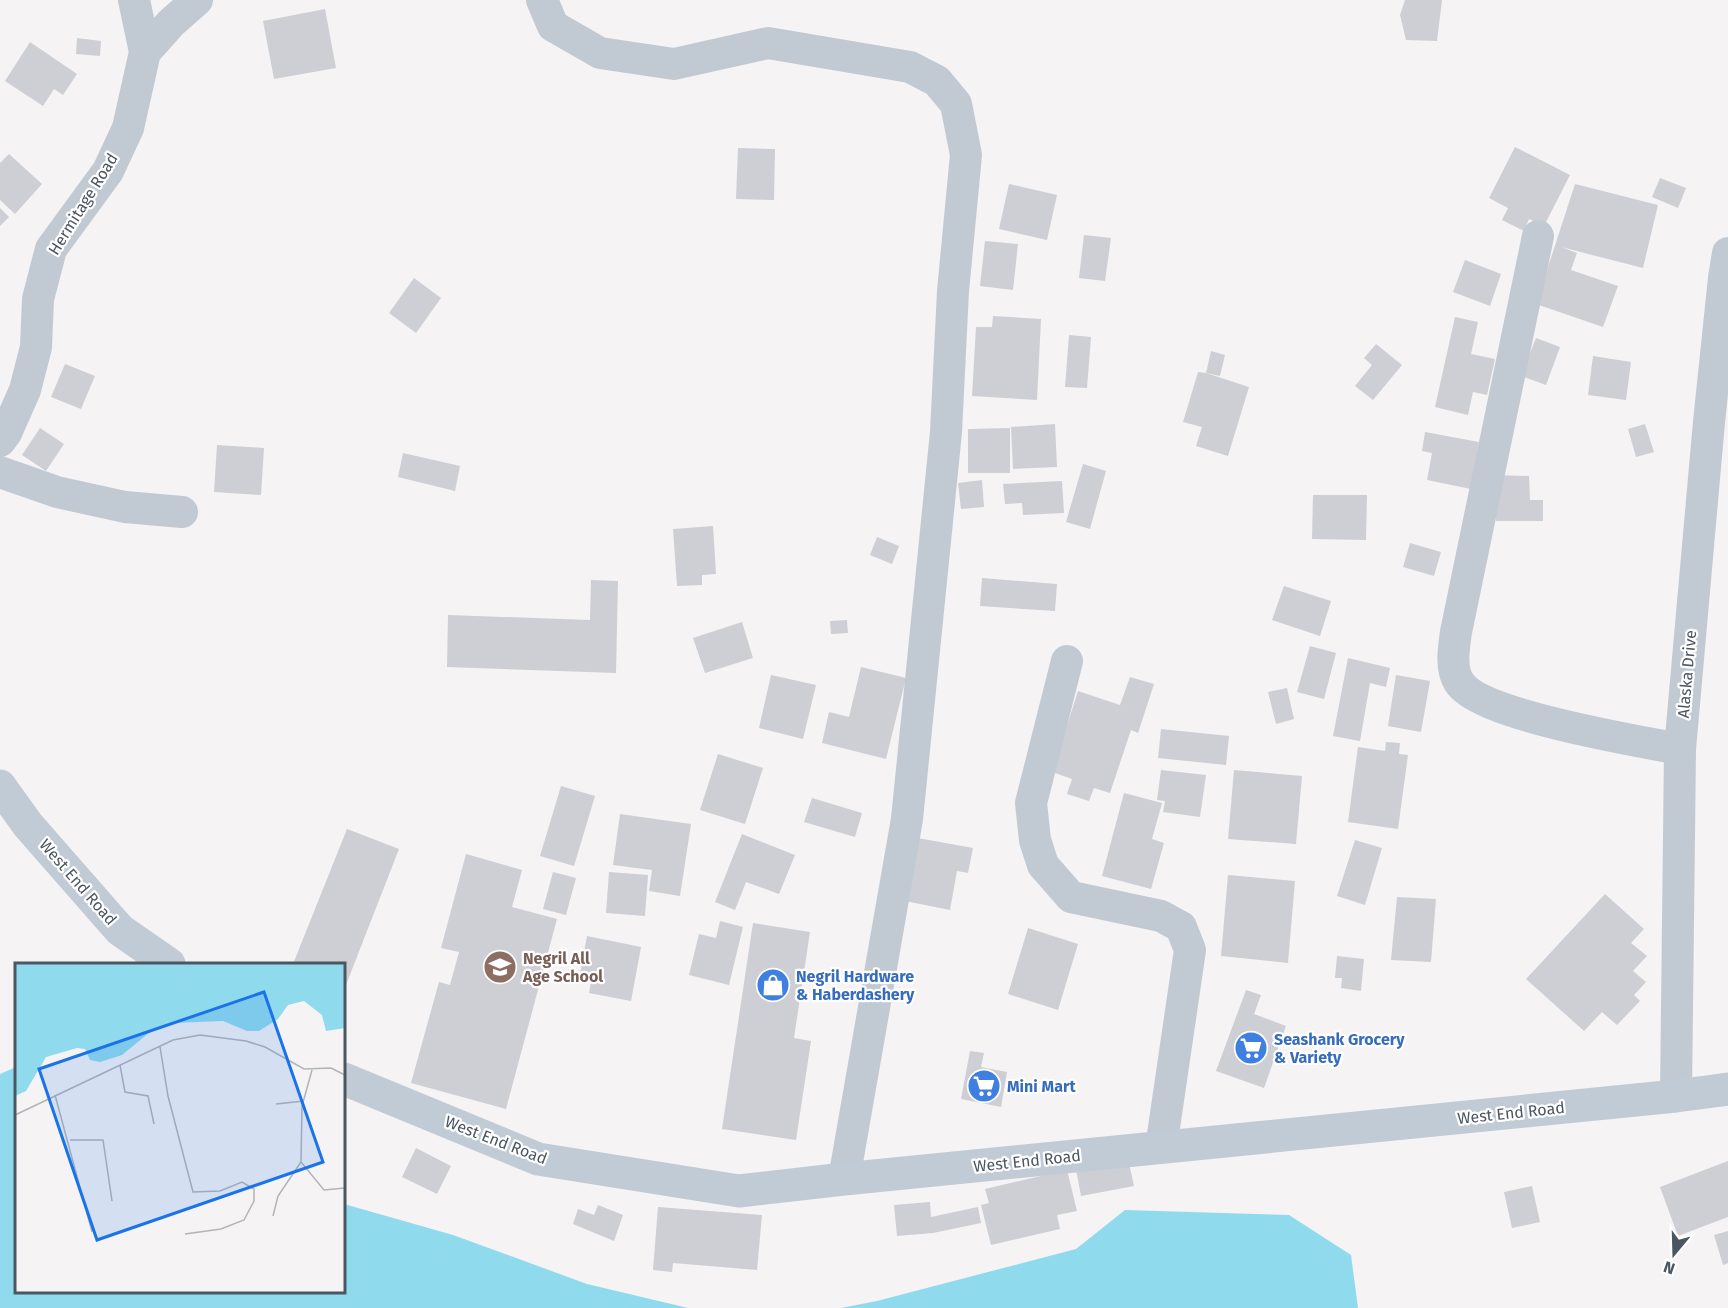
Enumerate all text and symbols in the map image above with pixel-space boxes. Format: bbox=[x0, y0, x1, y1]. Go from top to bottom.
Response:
street label: Hermitage Road bbox=[44, 150, 122, 258]
street label: Alaska Drive bbox=[1674, 629, 1700, 719]
street label: West End Road bbox=[35, 835, 121, 929]
school or university icon: Negril All Age School bbox=[482, 949, 518, 985]
place label: Negril All Age School bbox=[522, 949, 603, 986]
inset map bbox=[15, 963, 345, 1293]
shop icon: Negril Hardware & Haberdashery bbox=[755, 967, 791, 1003]
place label: Negril Hardware & Haberdashery bbox=[796, 967, 915, 1004]
supermarket icon: Seashank Grocery & Variety bbox=[1233, 1030, 1269, 1066]
place label: Seashank Grocery & Variety bbox=[1274, 1030, 1405, 1067]
supermarket icon: Mini Mart bbox=[966, 1068, 1002, 1104]
place label: Mini Mart bbox=[1007, 1077, 1076, 1096]
street label: West End Road bbox=[1456, 1098, 1566, 1128]
street label: West End Road bbox=[442, 1112, 550, 1168]
street label: West End Road bbox=[972, 1146, 1082, 1176]
north arrow bbox=[1644, 1224, 1704, 1284]
text: N bbox=[1661, 1257, 1677, 1278]

